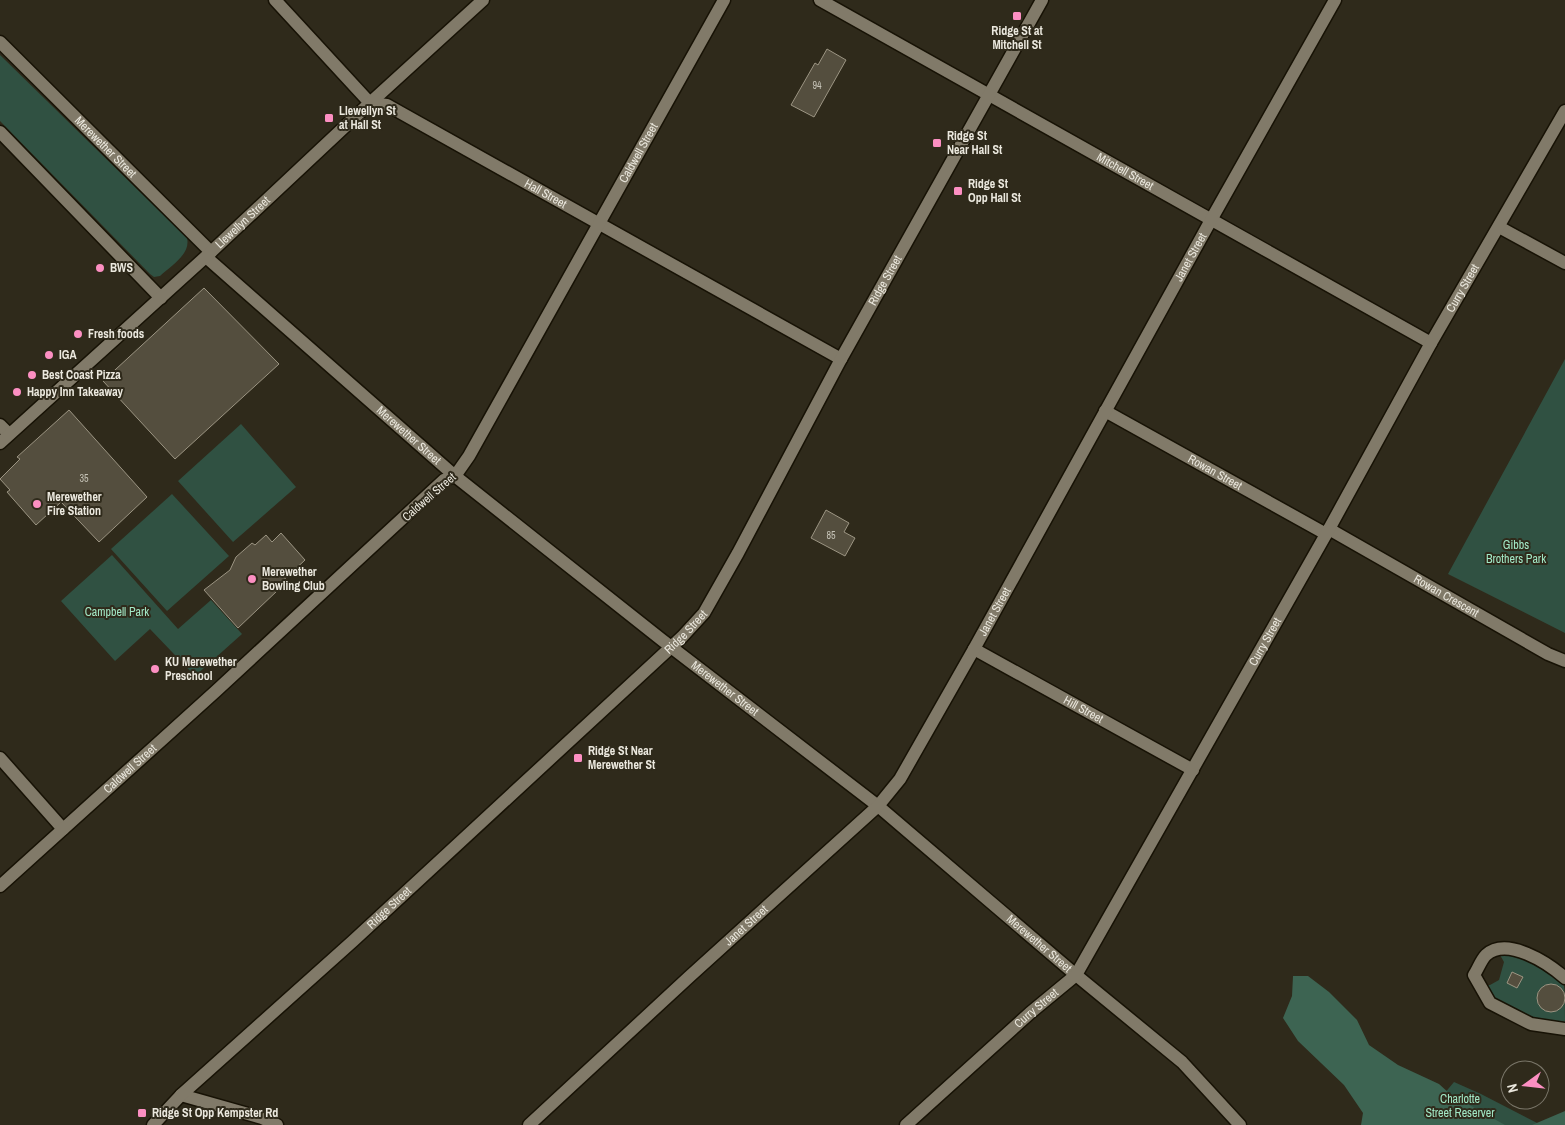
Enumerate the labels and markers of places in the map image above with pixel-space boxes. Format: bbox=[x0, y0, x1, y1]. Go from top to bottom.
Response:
marker: Ridge St at Mitchell St bbox=[1011, 10, 1023, 22]
place label: Ridge St at Mitchell St bbox=[991, 23, 1043, 53]
place label: Llewellyn St at Hall St bbox=[339, 103, 397, 133]
marker: Llewellyn St at Hall St bbox=[323, 112, 335, 124]
place label: Ridge St Near Hall St bbox=[947, 128, 1003, 158]
marker: Ridge St Near Hall St bbox=[931, 137, 943, 149]
place label: Ridge St Opp Hall St bbox=[968, 176, 1022, 206]
marker: Ridge St Opp Hall St bbox=[952, 185, 964, 197]
place label: BWS bbox=[110, 260, 133, 276]
marker: BWS bbox=[94, 262, 106, 274]
place label: Fresh foods bbox=[88, 326, 145, 342]
marker: Fresh foods bbox=[72, 328, 84, 340]
place label: IGA bbox=[59, 347, 77, 363]
marker: IGA bbox=[43, 349, 55, 361]
place label: Best Coast Pizza bbox=[42, 367, 121, 383]
marker: Best Coast Pizza bbox=[26, 369, 38, 381]
place label: Happy Inn Takeaway bbox=[27, 384, 124, 400]
marker: Happy Inn Takeaway bbox=[11, 386, 23, 398]
place label: Merewether Fire Station bbox=[47, 489, 102, 519]
marker: Merewether Fire Station bbox=[31, 498, 43, 510]
place label: Merewether Bowling Club bbox=[262, 564, 325, 594]
marker: Merewether Bowling Club bbox=[246, 573, 258, 585]
place label: KU Merewether Preschool bbox=[165, 654, 237, 684]
marker: KU Merewether Preschool bbox=[149, 663, 161, 675]
place label: Ridge St Near Merewether St bbox=[588, 743, 656, 773]
marker: Ridge St Near Merewether St bbox=[572, 752, 584, 764]
place label: Ridge St Opp Kempster Rd bbox=[152, 1105, 278, 1121]
marker: Ridge St Opp Kempster Rd bbox=[136, 1107, 148, 1119]

